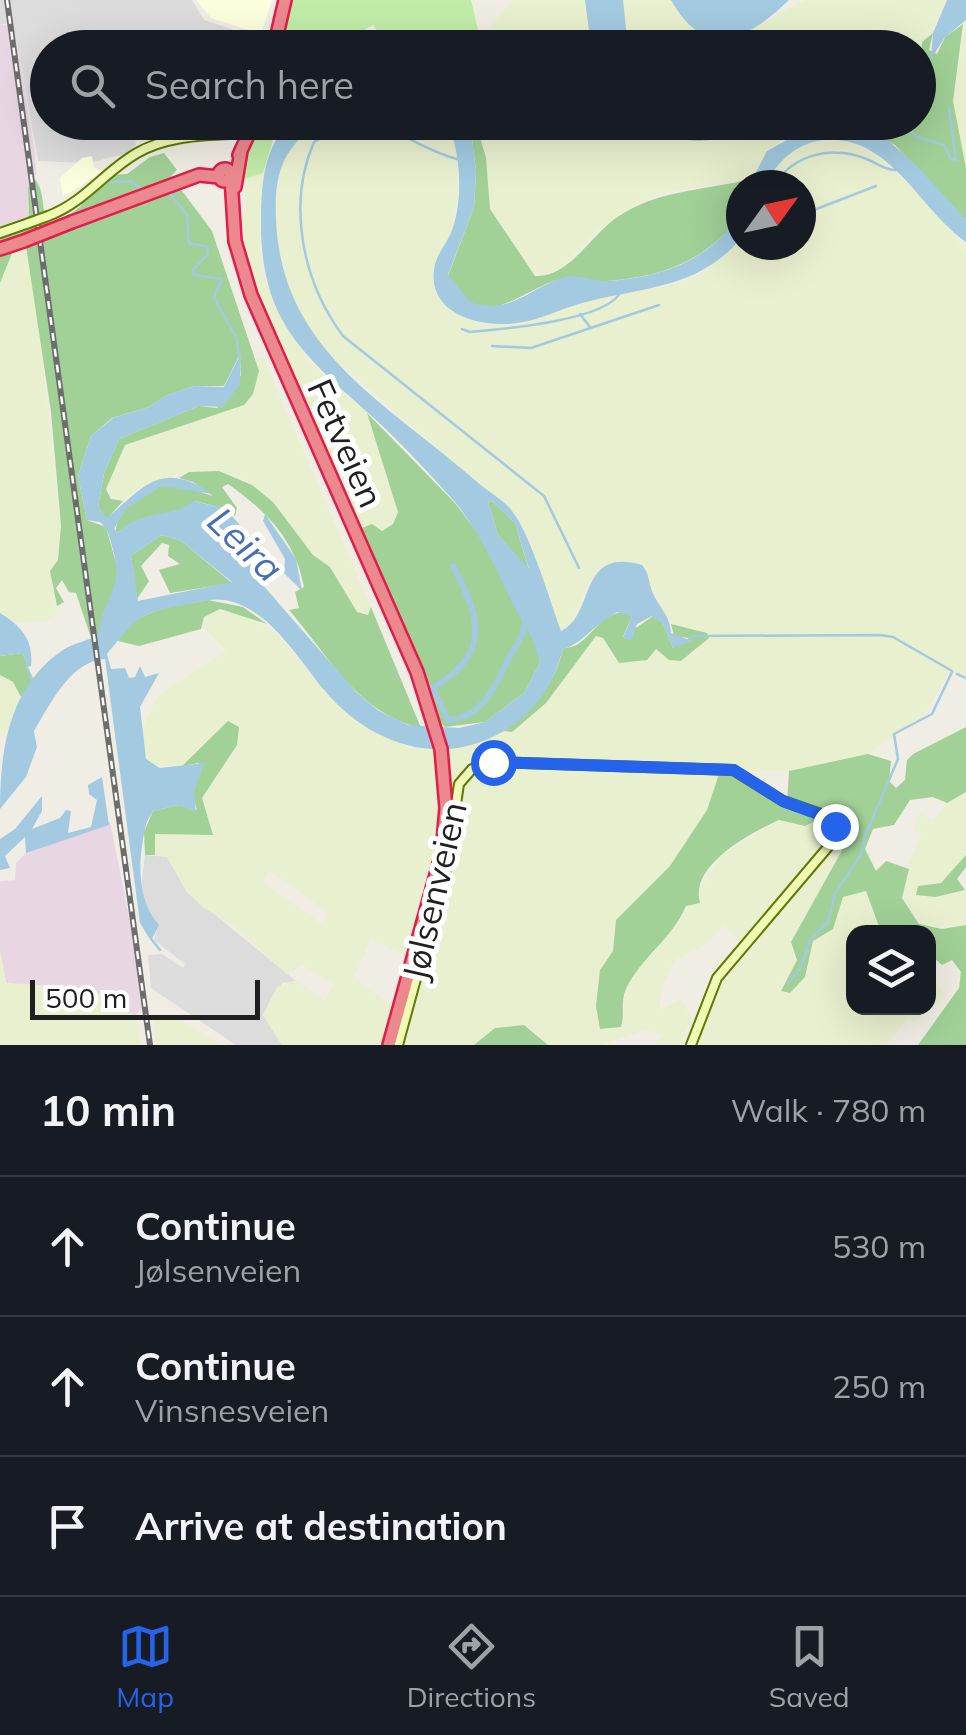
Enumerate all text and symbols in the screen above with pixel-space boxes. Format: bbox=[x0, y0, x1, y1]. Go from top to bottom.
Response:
search box bbox=[30, 30, 936, 140]
icon: search bbox=[65, 58, 120, 113]
text: Search here bbox=[145, 61, 354, 109]
north arrow bbox=[726, 170, 816, 260]
street label: Fetveien bbox=[298, 372, 394, 514]
water label: Leira bbox=[198, 497, 294, 591]
route start bbox=[471, 740, 517, 786]
street label: Jølsenveien bbox=[392, 797, 476, 985]
route end bbox=[813, 804, 859, 850]
map controls bbox=[846, 925, 936, 1015]
button: layers bbox=[846, 925, 936, 1015]
scale bar bbox=[30, 975, 260, 1020]
text: 500 m bbox=[45, 980, 127, 1015]
text: 10 min bbox=[40, 1084, 176, 1137]
text: Walk · 780 m bbox=[731, 1090, 926, 1130]
text: Continue bbox=[135, 1202, 296, 1250]
icon: ahead bbox=[40, 1219, 95, 1274]
text: 530 m bbox=[832, 1226, 926, 1266]
text: Jølsenveien bbox=[135, 1250, 301, 1290]
text: Continue bbox=[135, 1342, 296, 1390]
icon: ahead bbox=[40, 1359, 95, 1414]
text: 250 m bbox=[832, 1366, 926, 1406]
text: Vinsnesveien bbox=[135, 1390, 329, 1430]
icon: arrive bbox=[40, 1499, 95, 1554]
text: Arrive at destination bbox=[135, 1502, 507, 1550]
tab: Map bbox=[116, 1619, 174, 1714]
tab: Directions bbox=[407, 1619, 536, 1714]
tab: Saved bbox=[769, 1619, 850, 1714]

